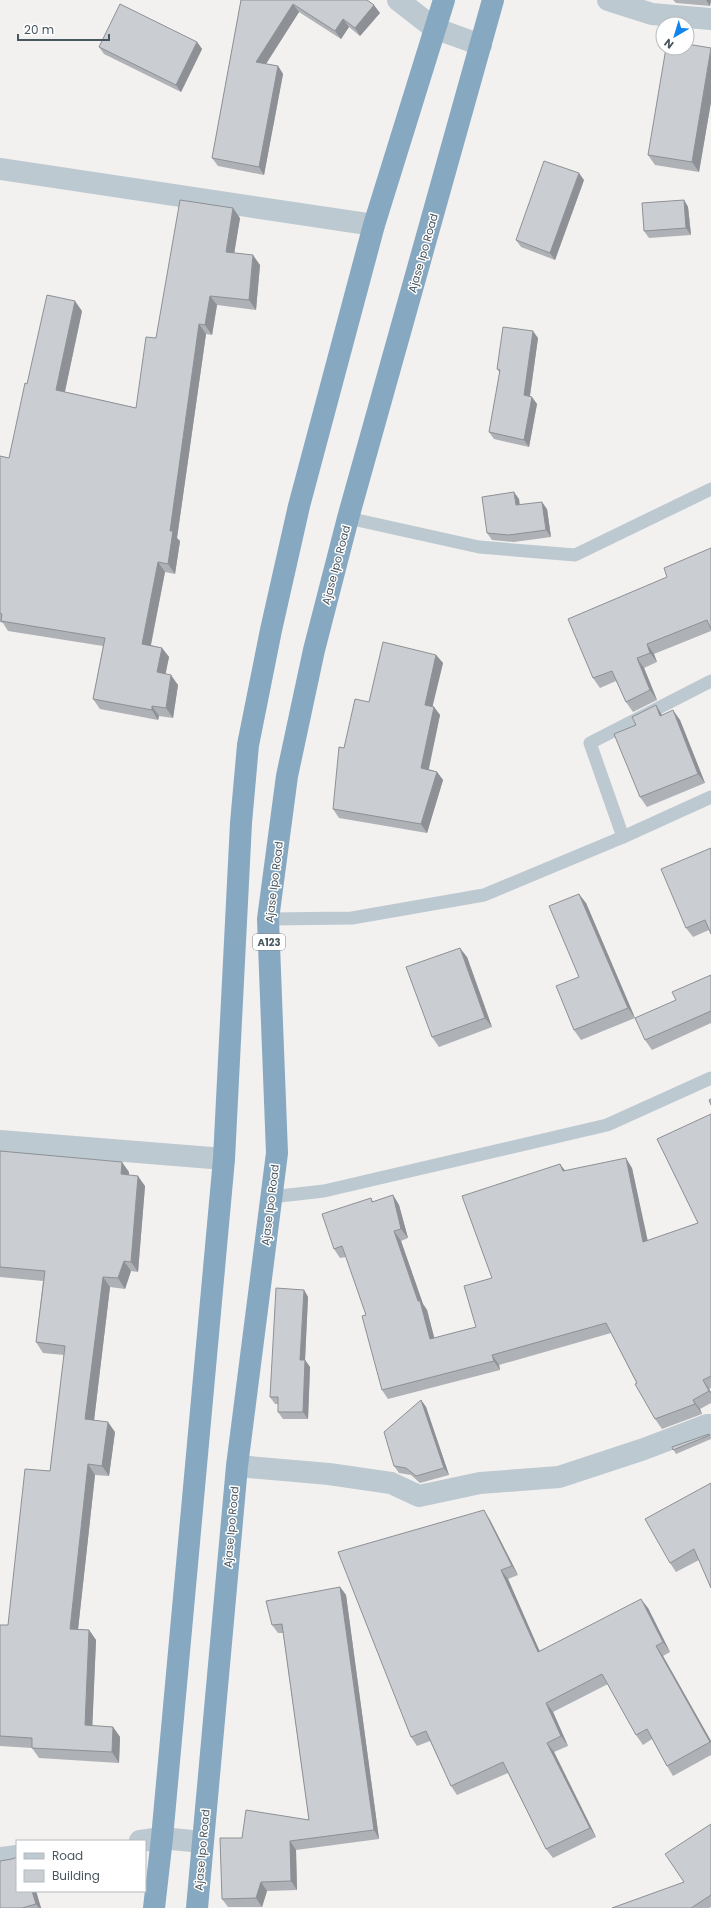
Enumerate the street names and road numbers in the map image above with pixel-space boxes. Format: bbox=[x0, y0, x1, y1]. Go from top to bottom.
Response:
street label: Ajase Ipo Road bbox=[404, 211, 442, 295]
street label: Ajase Ipo Road bbox=[318, 523, 354, 607]
street label: Ajase Ipo Road bbox=[261, 840, 287, 924]
road number: A123 bbox=[253, 934, 285, 950]
street label: Ajase Ipo Road bbox=[257, 1163, 283, 1247]
street label: Ajase Ipo Road bbox=[219, 1486, 243, 1568]
street label: Ajase Ipo Road bbox=[190, 1809, 214, 1891]

